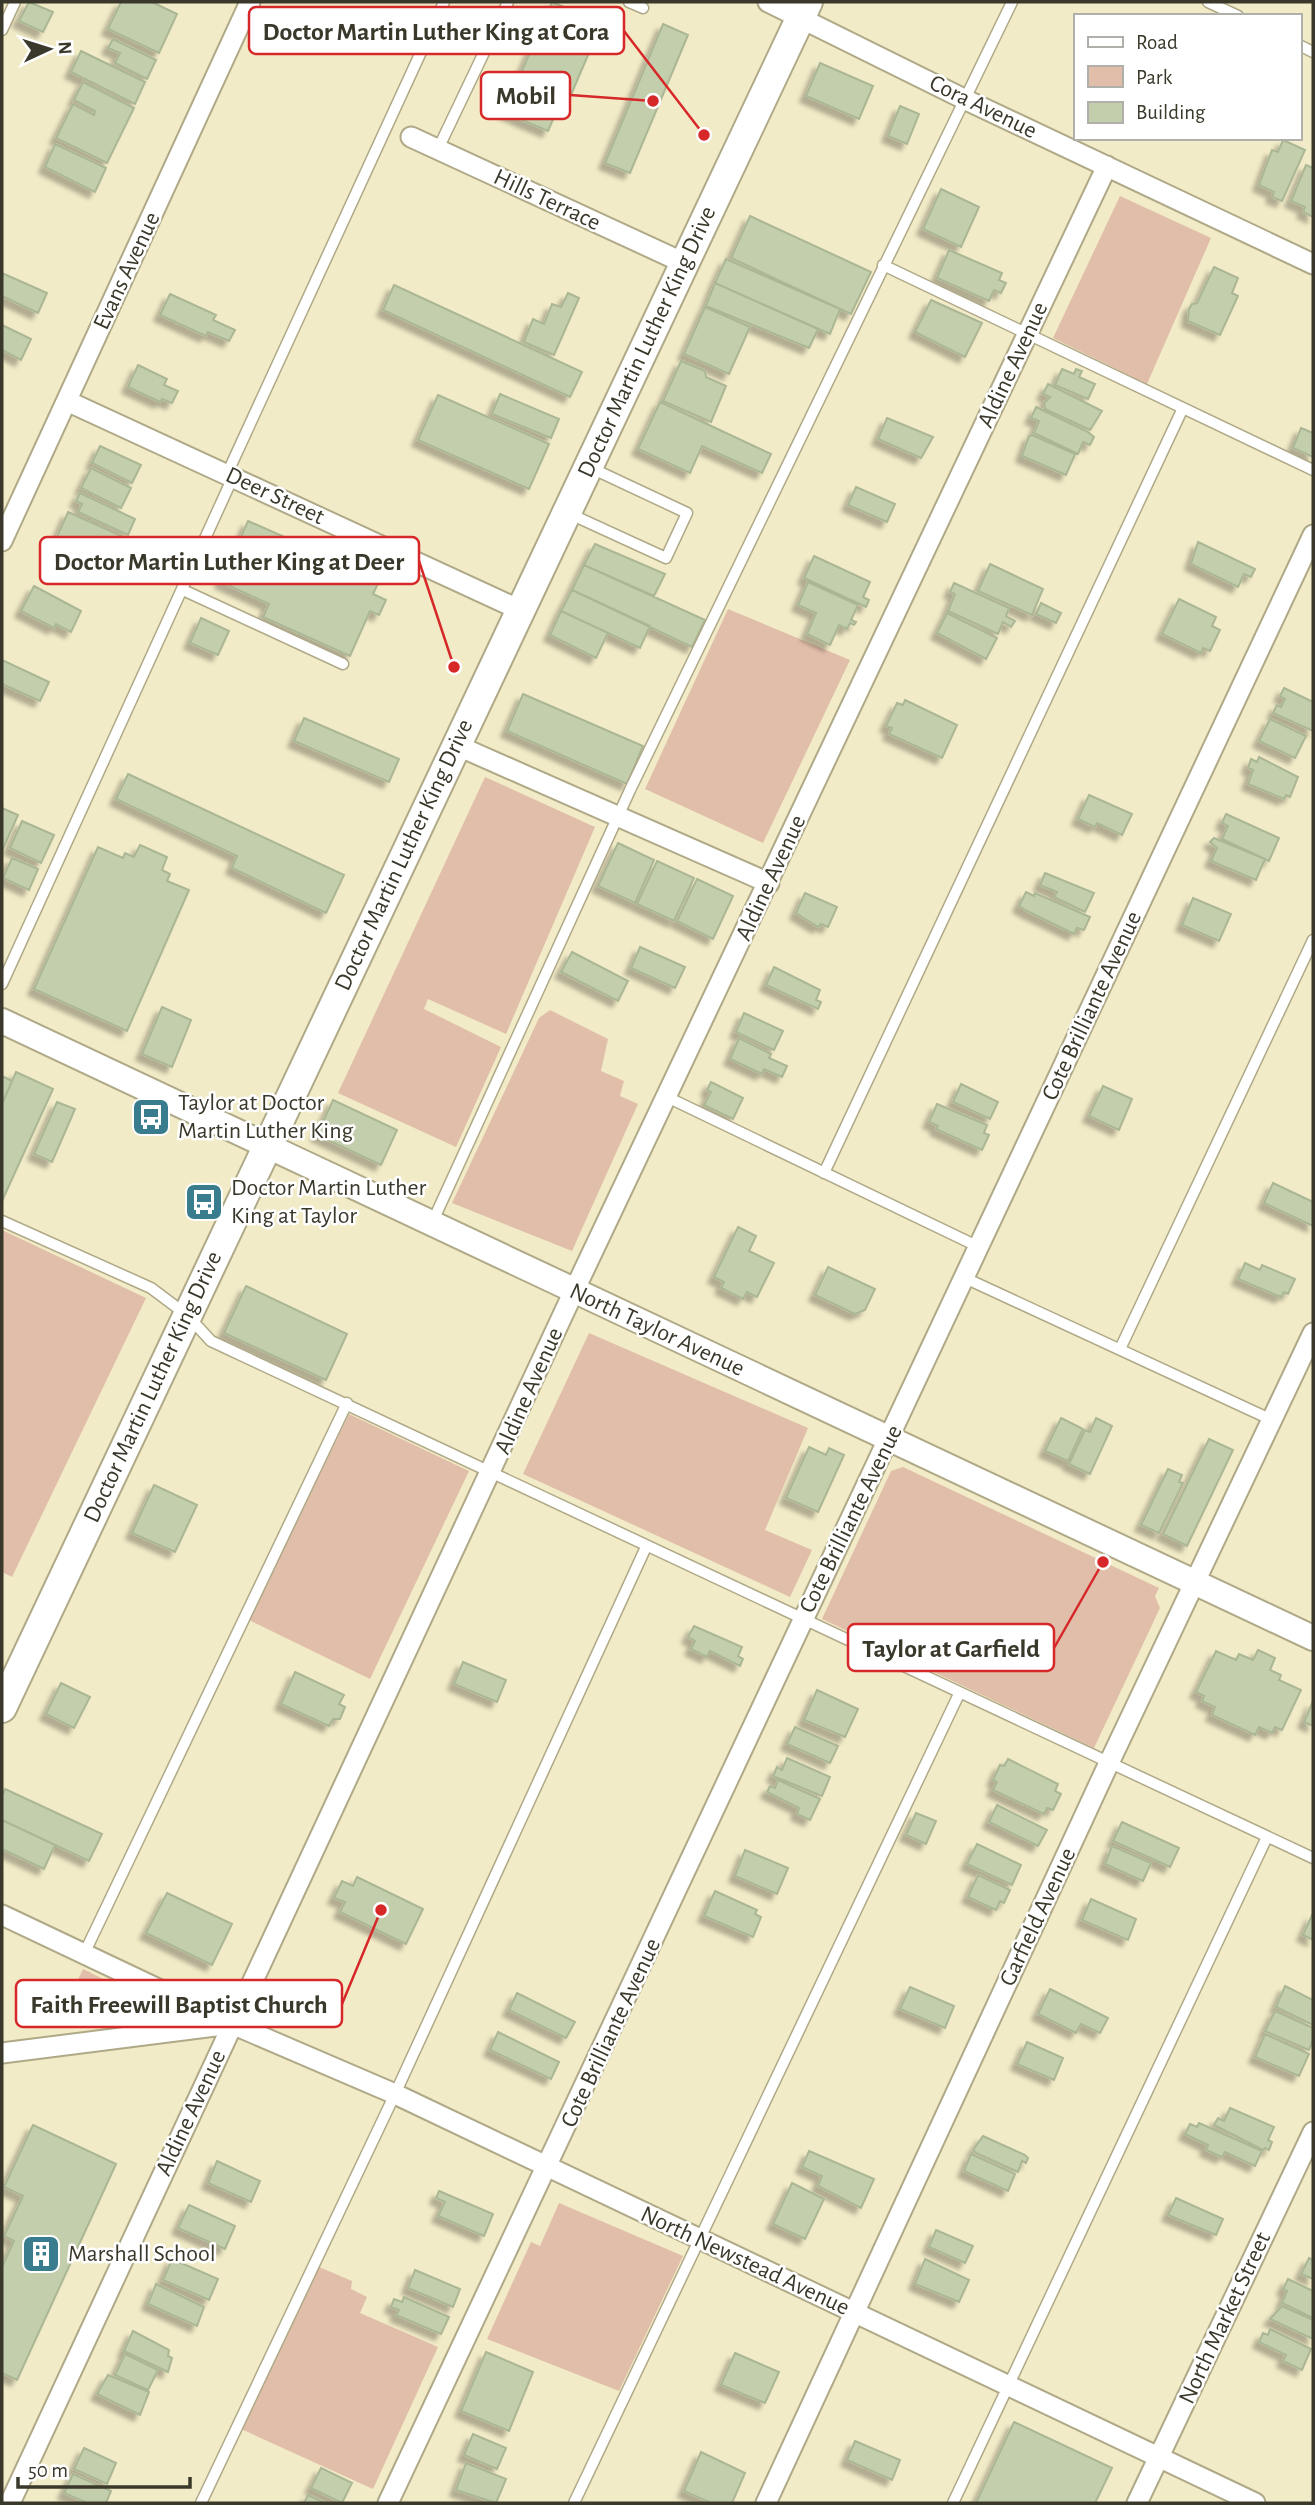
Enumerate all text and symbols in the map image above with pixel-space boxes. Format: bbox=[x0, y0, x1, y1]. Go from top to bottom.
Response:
callout: Doctor Martin Luther King at Cora bbox=[249, 7, 624, 54]
north arrow bbox=[14, 14, 84, 84]
legend bbox=[1074, 14, 1301, 140]
text: Doctor Martin Luther King at Cora bbox=[263, 19, 609, 45]
text: Road bbox=[1136, 32, 1178, 53]
text: N bbox=[55, 41, 74, 55]
text: Park bbox=[1136, 67, 1173, 88]
street label: Cora Avenue bbox=[926, 71, 1040, 143]
callout: Mobil bbox=[481, 72, 570, 119]
text: Mobil bbox=[496, 83, 556, 109]
text: Building bbox=[1136, 102, 1206, 123]
street label: Hills Terrace bbox=[490, 165, 604, 235]
street label: Doctor Martin Luther King Drive bbox=[574, 203, 720, 481]
street label: Evans Avenue bbox=[89, 209, 165, 333]
street label: Aldine Avenue bbox=[974, 299, 1052, 431]
street label: Deer Street bbox=[222, 463, 328, 529]
callout: Doctor Martin Luther King at Deer bbox=[40, 537, 419, 584]
text: Doctor Martin Luther King at Deer bbox=[54, 549, 404, 575]
street label: Doctor Martin Luther King Drive bbox=[331, 716, 477, 994]
street label: Aldine Avenue bbox=[732, 812, 810, 944]
street label: Cote Brilliante Avenue bbox=[1038, 908, 1146, 1104]
place label: Taylor at Doctor Martin Luther King bbox=[178, 1091, 354, 1143]
bus stop icon: Taylor at Doctor Martin Luther King bbox=[130, 1096, 172, 1138]
place label: Doctor Martin Luther King at Taylor bbox=[231, 1176, 427, 1228]
bus stop icon: Doctor Martin Luther King at Taylor bbox=[183, 1181, 225, 1223]
street label: Doctor Martin Luther King Drive bbox=[80, 1248, 226, 1526]
street label: North Taylor Avenue bbox=[566, 1279, 748, 1381]
street label: Aldine Avenue bbox=[490, 1324, 568, 1458]
street label: Cote Brilliante Avenue bbox=[795, 1421, 907, 1617]
callout: Taylor at Garfield bbox=[848, 1624, 1054, 1671]
text: Taylor at Garfield bbox=[862, 1636, 1040, 1662]
street label: Garfield Avenue bbox=[996, 1844, 1080, 1990]
street label: Cote Brilliante Avenue bbox=[557, 1935, 665, 2131]
callout: Faith Freewill Baptist Church bbox=[16, 1980, 342, 2027]
text: Faith Freewill Baptist Church bbox=[30, 1992, 328, 2018]
street label: Aldine Avenue bbox=[152, 2047, 230, 2179]
street label: North Newstead Avenue bbox=[637, 2202, 853, 2320]
street label: North Market Street bbox=[1175, 2228, 1275, 2408]
building icon: Marshall School bbox=[20, 2233, 62, 2275]
place label: Marshall School bbox=[68, 2242, 216, 2266]
scale bar bbox=[18, 2446, 189, 2490]
text: 50 m bbox=[28, 2460, 68, 2481]

